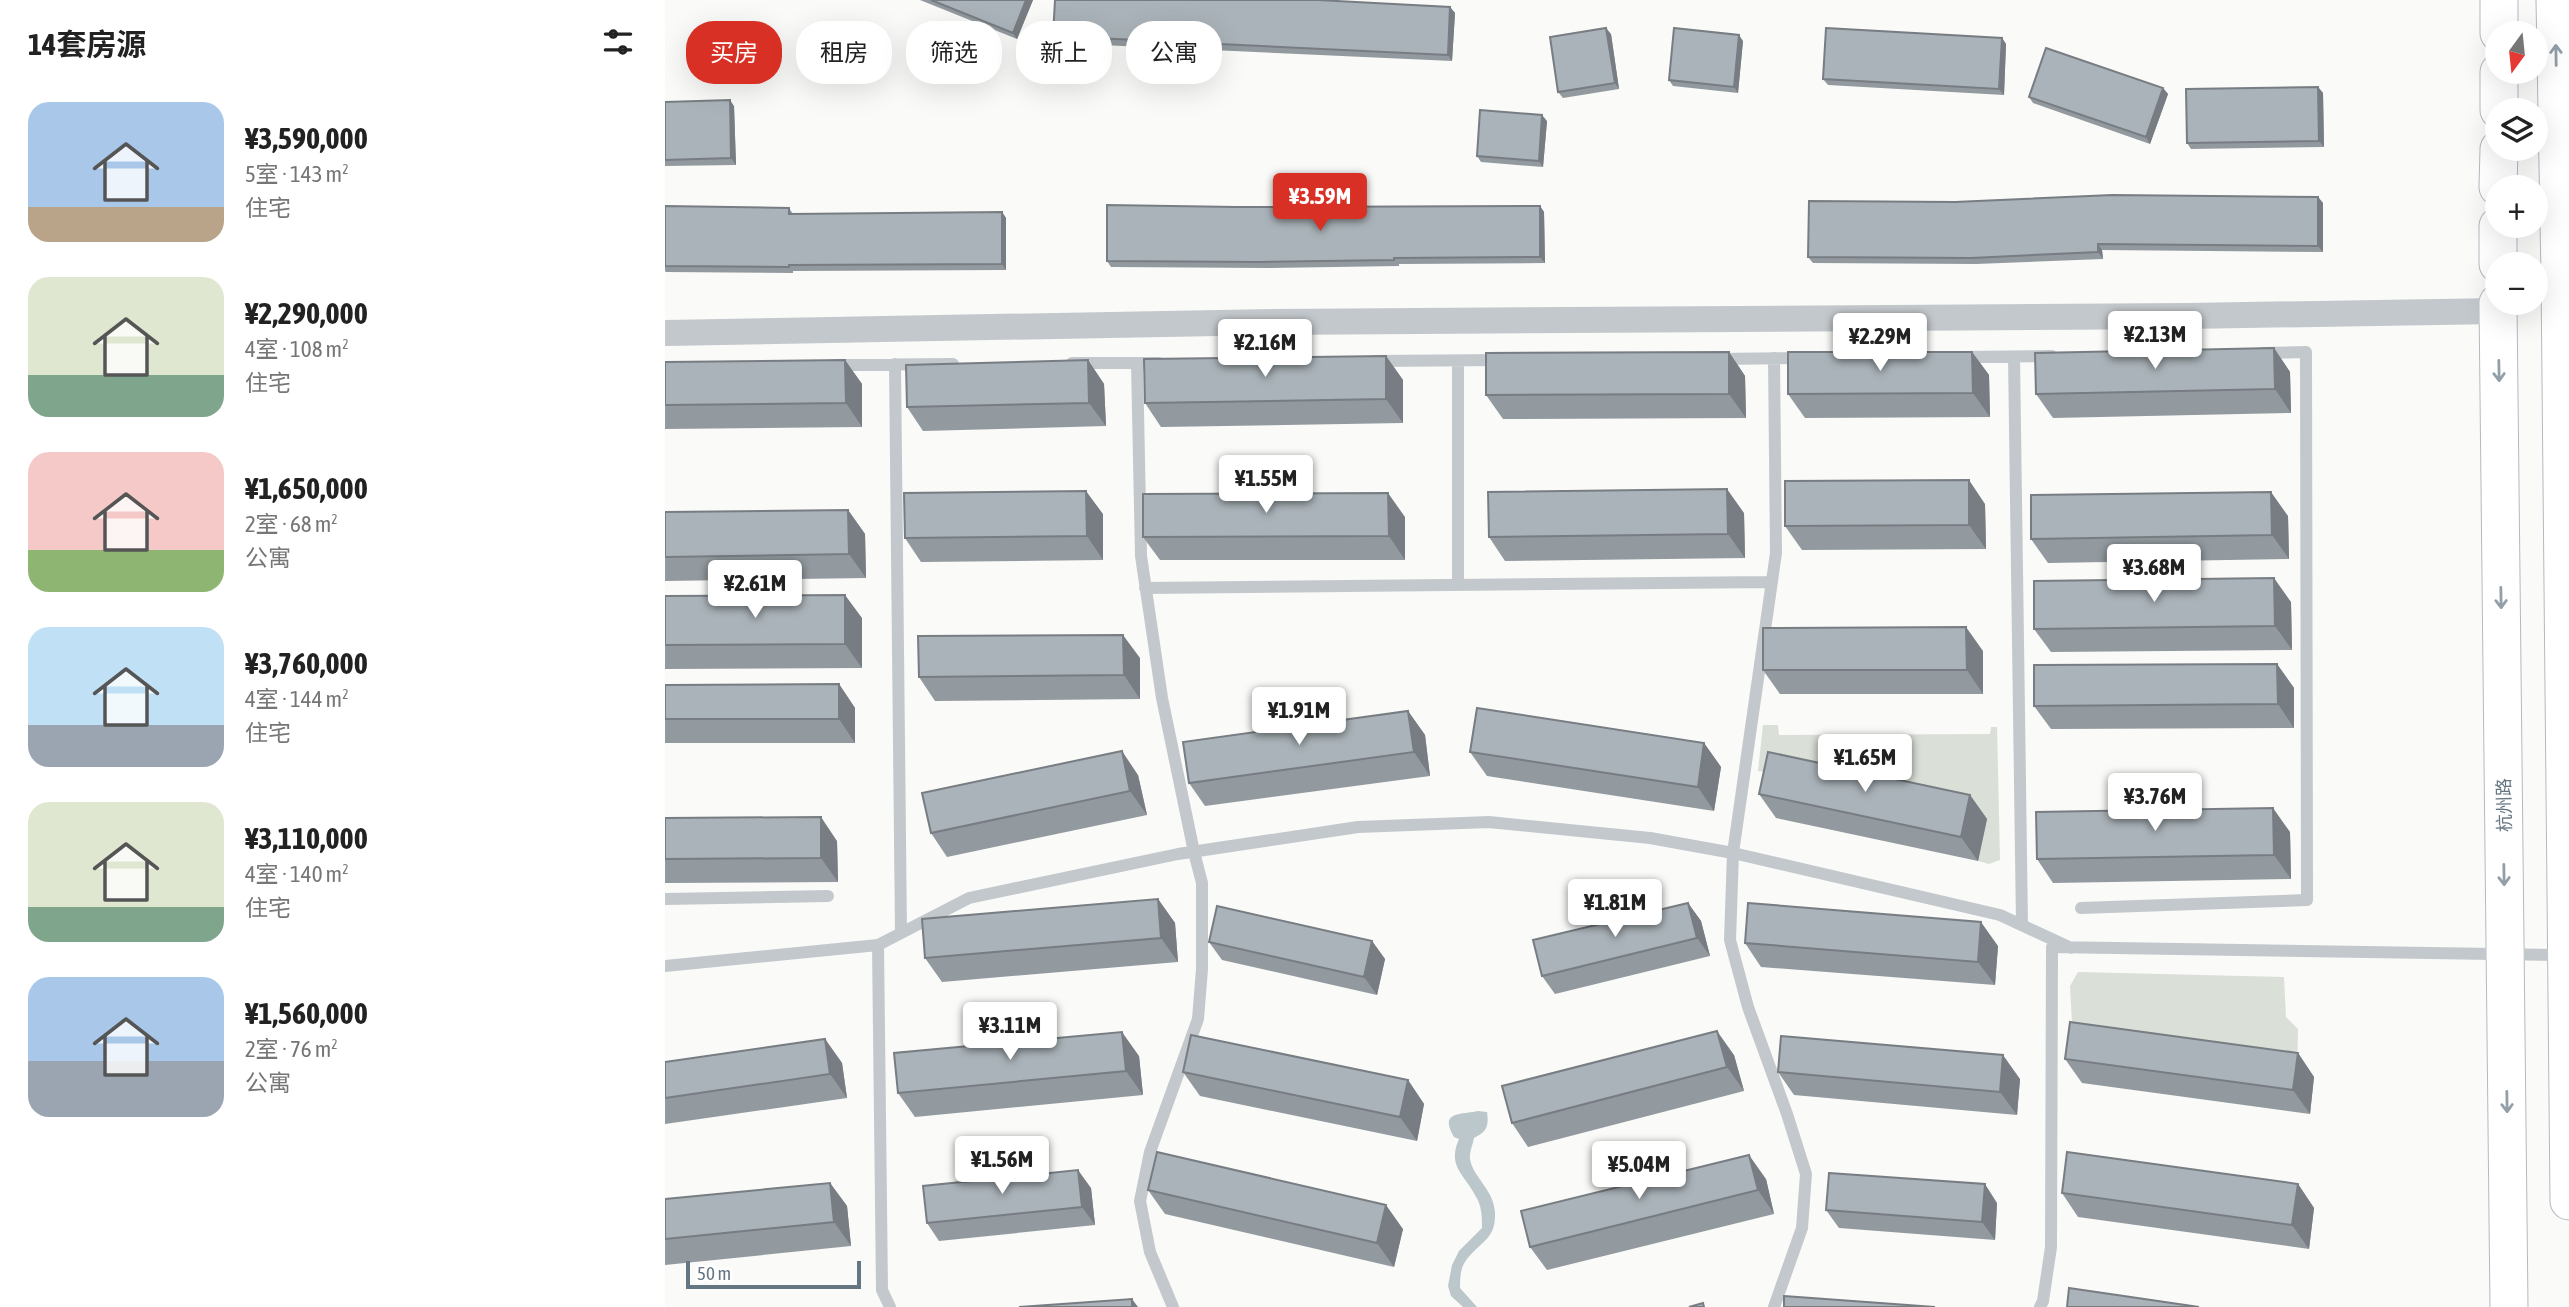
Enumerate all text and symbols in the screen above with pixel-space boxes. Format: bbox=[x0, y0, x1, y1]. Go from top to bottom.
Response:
chip: 买房 bbox=[686, 21, 782, 84]
chip: 租房 bbox=[796, 21, 892, 84]
chip: 筛选 bbox=[906, 21, 1002, 84]
chip: 新上 bbox=[1016, 21, 1112, 84]
chip: 公寓 bbox=[1126, 21, 1222, 84]
north arrow bbox=[2485, 21, 2548, 84]
map controls bbox=[2485, 21, 2548, 315]
icon: filters bbox=[599, 23, 637, 61]
text: 14套房源 bbox=[28, 27, 146, 61]
one-way arrow bbox=[2549, 44, 2563, 67]
button: layers bbox=[2485, 98, 2548, 161]
text: ¥3,590,000 bbox=[245, 121, 368, 155]
icon: home bbox=[84, 130, 168, 214]
text: 5室 · 143 m² bbox=[245, 161, 349, 187]
pin: ¥3.59M bbox=[1263, 174, 1377, 233]
button: + bbox=[2485, 175, 2548, 238]
text: ¥3.59M bbox=[1289, 183, 1351, 209]
text: 住宅 bbox=[245, 195, 291, 221]
button: − bbox=[2485, 252, 2548, 315]
text: ¥2,290,000 bbox=[245, 296, 368, 330]
icon: home bbox=[84, 305, 168, 389]
pin: ¥2.13M bbox=[2098, 312, 2212, 371]
pin: ¥2.29M bbox=[1823, 314, 1937, 373]
pin: ¥2.16M bbox=[1208, 320, 1322, 379]
text: ¥2.13M bbox=[2124, 321, 2186, 347]
text: ¥2.29M bbox=[1849, 323, 1911, 349]
text: ¥2.16M bbox=[1234, 329, 1296, 355]
text: 4室 · 108 m² bbox=[245, 336, 349, 362]
one-way arrow bbox=[2492, 359, 2506, 382]
text: 住宅 bbox=[245, 370, 291, 396]
pin: ¥1.55M bbox=[1209, 456, 1323, 515]
text: ¥1.55M bbox=[1235, 465, 1297, 491]
text: ¥1,650,000 bbox=[245, 471, 368, 505]
icon: home bbox=[84, 480, 168, 564]
text: 2室 · 68 m² bbox=[245, 511, 338, 537]
pin: ¥3.68M bbox=[2097, 544, 2211, 604]
text: 公寓 bbox=[245, 545, 291, 571]
text: ¥3.68M bbox=[2123, 554, 2185, 580]
pin: ¥2.61M bbox=[698, 560, 812, 620]
text: ¥2.61M bbox=[724, 570, 786, 596]
one-way arrow bbox=[2495, 587, 2508, 610]
text: ¥3,760,000 bbox=[245, 646, 368, 680]
icon: home bbox=[84, 655, 168, 739]
text: 4室 · 144 m² bbox=[245, 686, 349, 712]
pin: ¥1.91M bbox=[1242, 688, 1356, 747]
text: ¥1.91M bbox=[1268, 697, 1330, 723]
text: 住宅 bbox=[245, 720, 291, 746]
pin: ¥1.65M bbox=[1808, 734, 1922, 794]
text: ¥1.65M bbox=[1834, 744, 1896, 770]
pin: ¥3.76M bbox=[2098, 774, 2212, 833]
street label: 杭州路 bbox=[2493, 778, 2515, 832]
text: ¥3.76M bbox=[2124, 783, 2186, 809]
text: ¥3,110,000 bbox=[245, 821, 368, 855]
icon: home bbox=[84, 830, 168, 914]
text: 4室 · 140 m² bbox=[245, 861, 349, 887]
one-way arrow bbox=[2498, 863, 2511, 886]
pin: ¥1.81M bbox=[1558, 880, 1672, 939]
text: ¥1.81M bbox=[1584, 889, 1646, 915]
text: 住宅 bbox=[245, 895, 291, 921]
text: ¥1,560,000 bbox=[245, 996, 368, 1030]
pin: ¥3.11M bbox=[953, 1002, 1067, 1062]
icon: home bbox=[84, 1005, 168, 1089]
text: ¥3.11M bbox=[979, 1012, 1041, 1038]
text: 2室 · 76 m² bbox=[245, 1036, 338, 1062]
text: 公寓 bbox=[245, 1070, 291, 1096]
one-way arrow bbox=[2500, 1091, 2514, 1114]
pin: ¥1.56M bbox=[945, 1136, 1059, 1196]
pin: ¥5.04M bbox=[1582, 1142, 1696, 1201]
text: ¥1.56M bbox=[971, 1146, 1033, 1172]
text: ¥5.04M bbox=[1608, 1151, 1670, 1177]
scale bar bbox=[686, 1258, 861, 1290]
text: 50 m bbox=[697, 1262, 731, 1284]

